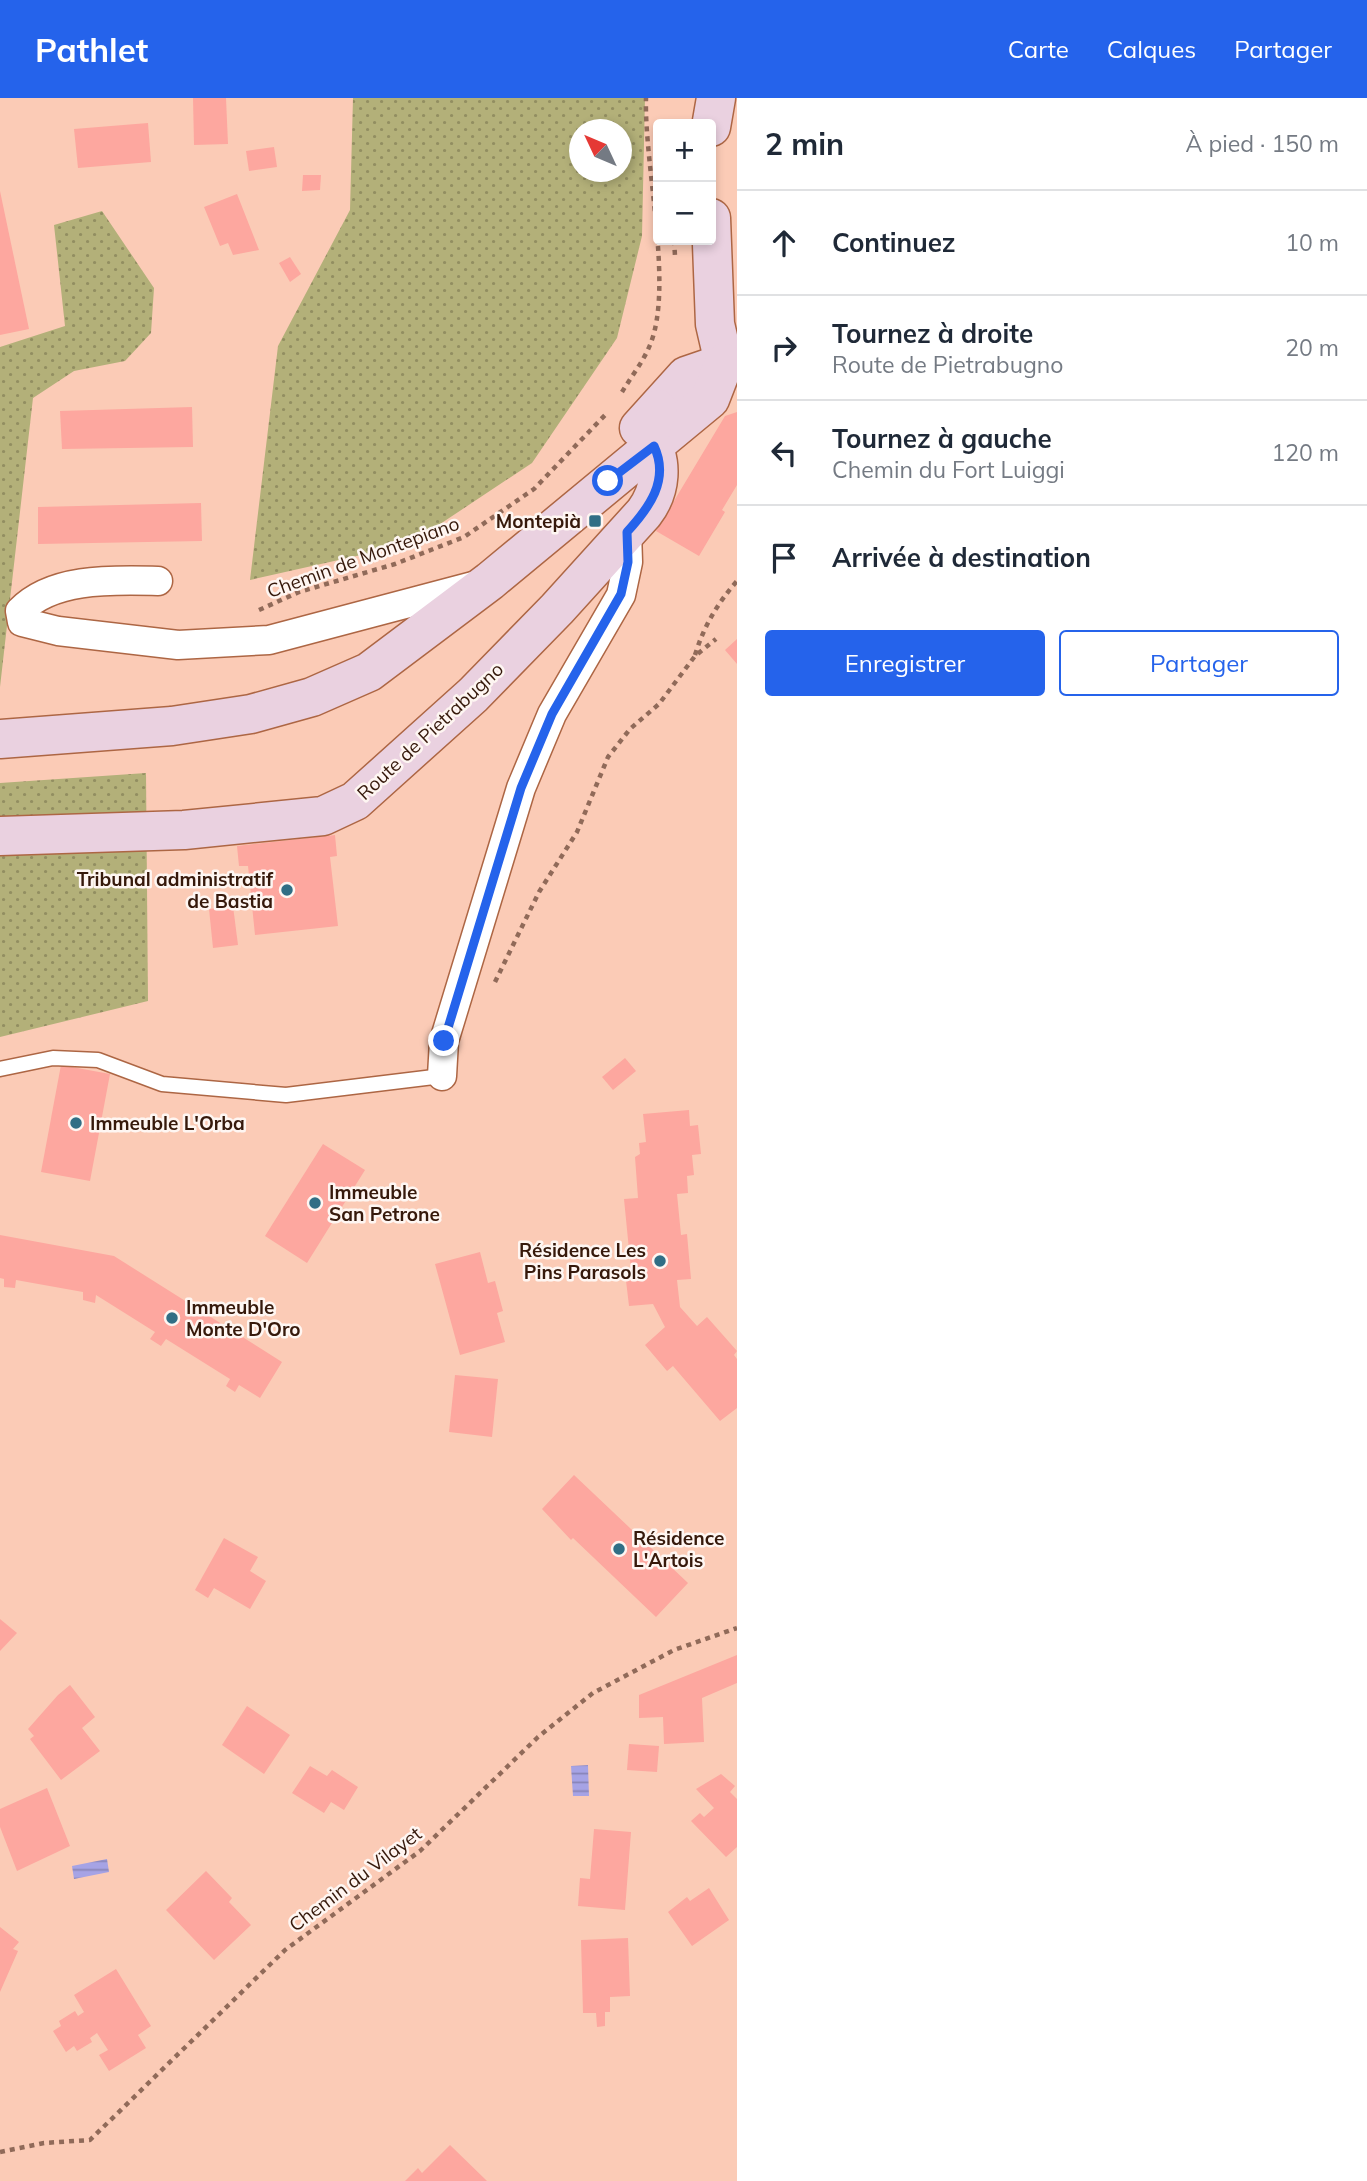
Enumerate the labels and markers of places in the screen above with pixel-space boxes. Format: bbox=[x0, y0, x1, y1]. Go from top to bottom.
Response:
place label: Montepià bbox=[496, 509, 581, 533]
marker: Montepià bbox=[587, 513, 603, 529]
place label: Tribunal administratif de Bastia bbox=[77, 867, 274, 913]
marker: Tribunal administratif de Bastia bbox=[279, 882, 295, 898]
place label: Immeuble L'Orba bbox=[90, 1111, 245, 1135]
marker: Immeuble L'Orba bbox=[68, 1115, 84, 1131]
place label: Immeuble San Petrone bbox=[329, 1180, 440, 1226]
marker: Immeuble San Petrone bbox=[307, 1195, 323, 1211]
place label: Résidence Les Pins Parasols bbox=[519, 1238, 646, 1284]
marker: Résidence Les Pins Parasols bbox=[652, 1253, 668, 1269]
place label: Immeuble Monte D'Oro bbox=[186, 1295, 301, 1341]
marker: Immeuble Monte D'Oro bbox=[164, 1310, 180, 1326]
place label: Résidence L'Artois bbox=[633, 1526, 724, 1572]
marker: Résidence L'Artois bbox=[611, 1541, 627, 1557]

